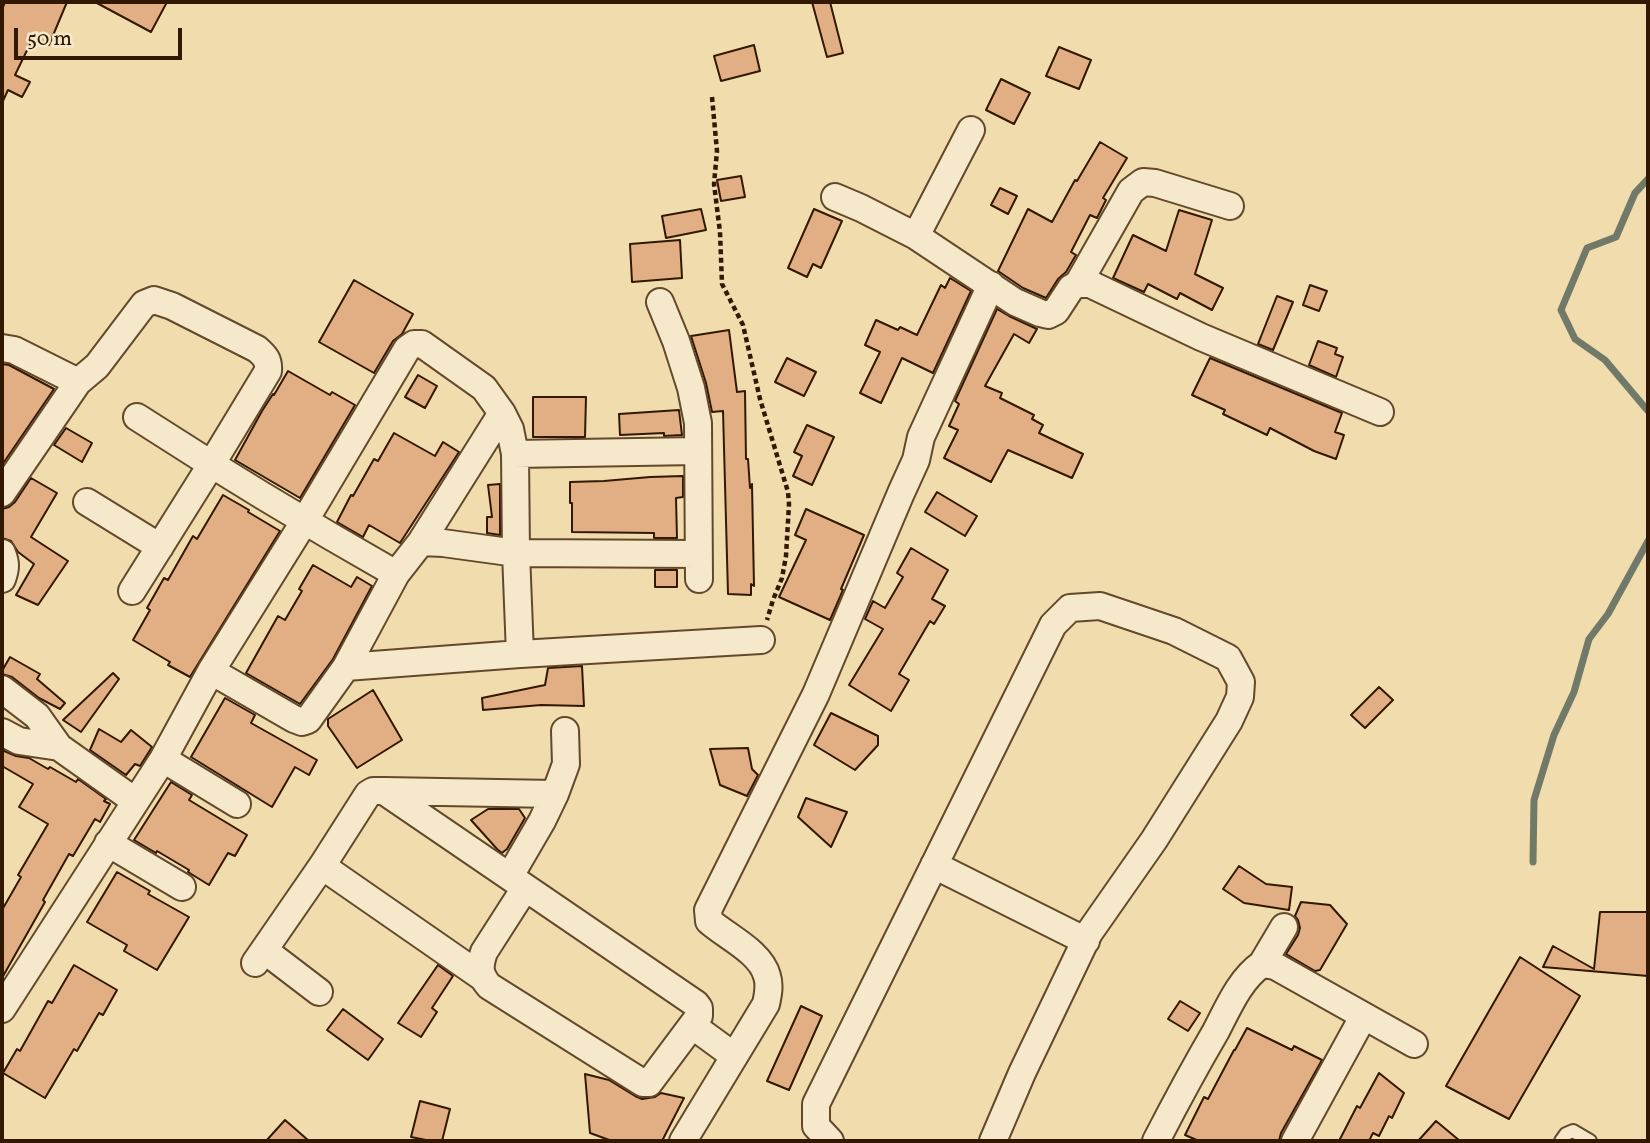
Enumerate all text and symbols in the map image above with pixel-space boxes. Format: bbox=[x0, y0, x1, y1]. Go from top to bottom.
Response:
scale bar bbox=[18, 14, 186, 58]
text: 50 m bbox=[27, 25, 72, 54]

